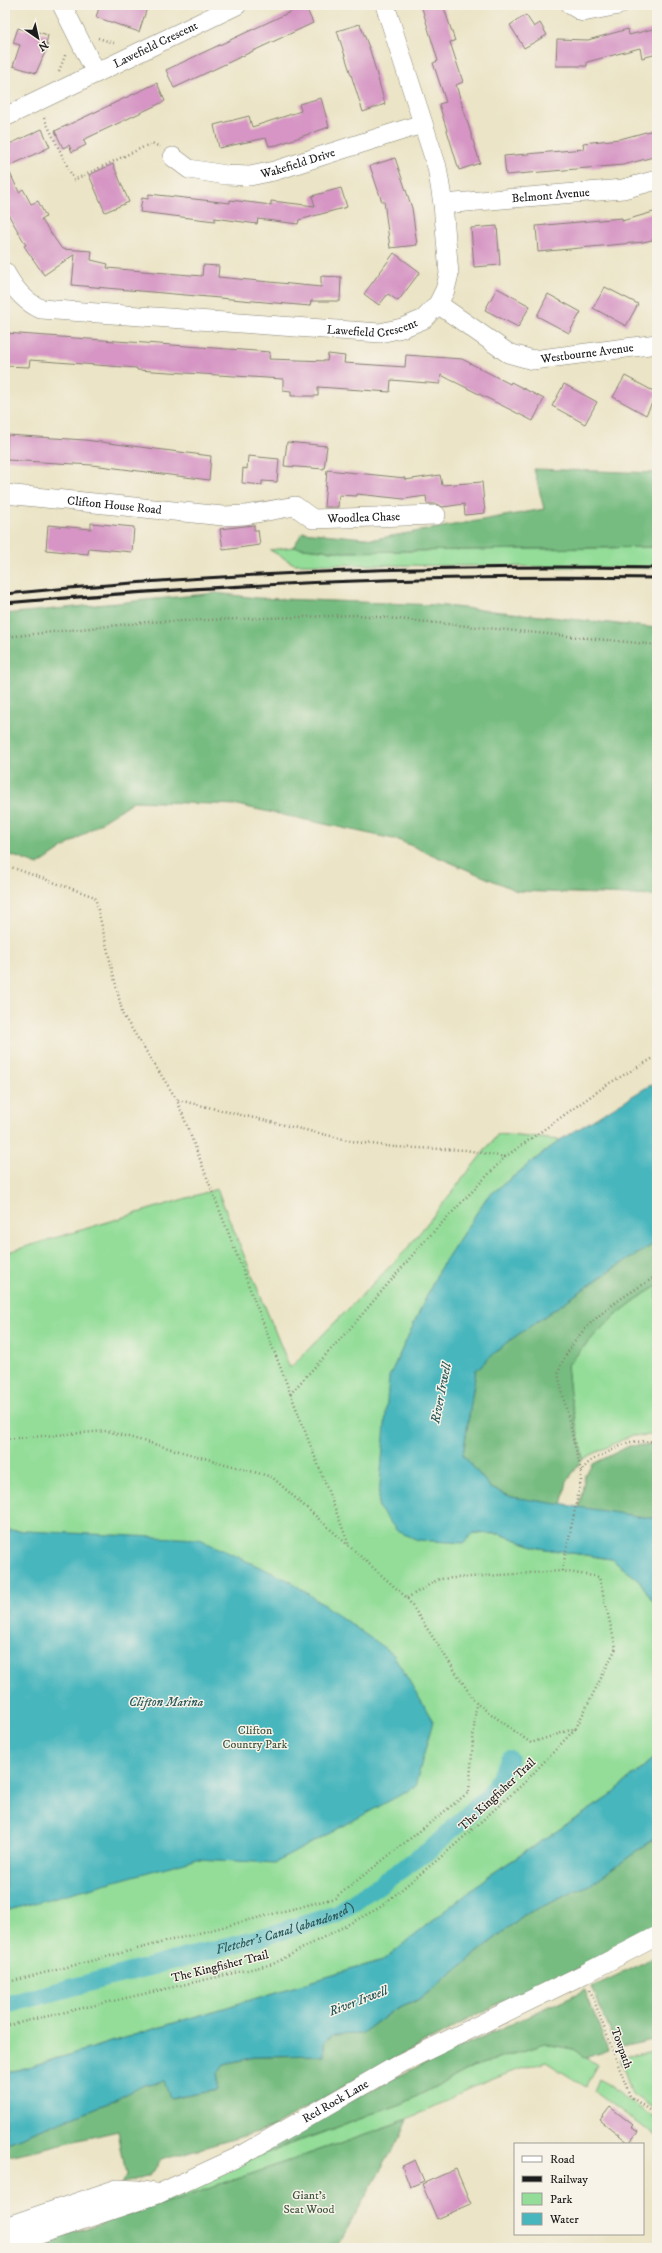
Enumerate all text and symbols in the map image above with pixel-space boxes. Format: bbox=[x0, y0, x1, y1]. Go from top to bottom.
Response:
north arrow bbox=[18, 18, 58, 58]
street label: Lawefield Crescent bbox=[111, 18, 200, 72]
text: N bbox=[35, 37, 51, 54]
street label: Wakefield Drive bbox=[258, 145, 337, 182]
street label: Belmont Avenue bbox=[511, 185, 590, 206]
street label: Lawefield Crescent bbox=[326, 315, 420, 341]
street label: Westbourne Avenue bbox=[539, 340, 635, 367]
street label: Clifton House Road bbox=[66, 493, 162, 518]
street label: Woodlea Chase bbox=[326, 509, 400, 527]
water label: River Irwell bbox=[427, 1360, 455, 1426]
water label: Clifton Marina bbox=[129, 1694, 204, 1710]
park label: Clifton Country Park bbox=[223, 1723, 287, 1752]
street label: The Kingfisher Trail bbox=[456, 1755, 539, 1834]
water label: Fletcher's Canal (abandoned) bbox=[214, 1898, 357, 1958]
street label: The Kingfisher Trail bbox=[170, 1947, 271, 1986]
water label: River Irwell bbox=[326, 1982, 391, 2020]
street label: Towpath bbox=[607, 2026, 636, 2071]
street label: Red Rock Lane bbox=[300, 2076, 371, 2126]
legend bbox=[514, 2143, 644, 2235]
text: Road bbox=[550, 2152, 575, 2167]
text: Railway bbox=[550, 2172, 588, 2187]
park label: Giant's Seat Wood bbox=[284, 2188, 334, 2217]
text: Park bbox=[550, 2192, 572, 2207]
text: Water bbox=[549, 2212, 579, 2227]

